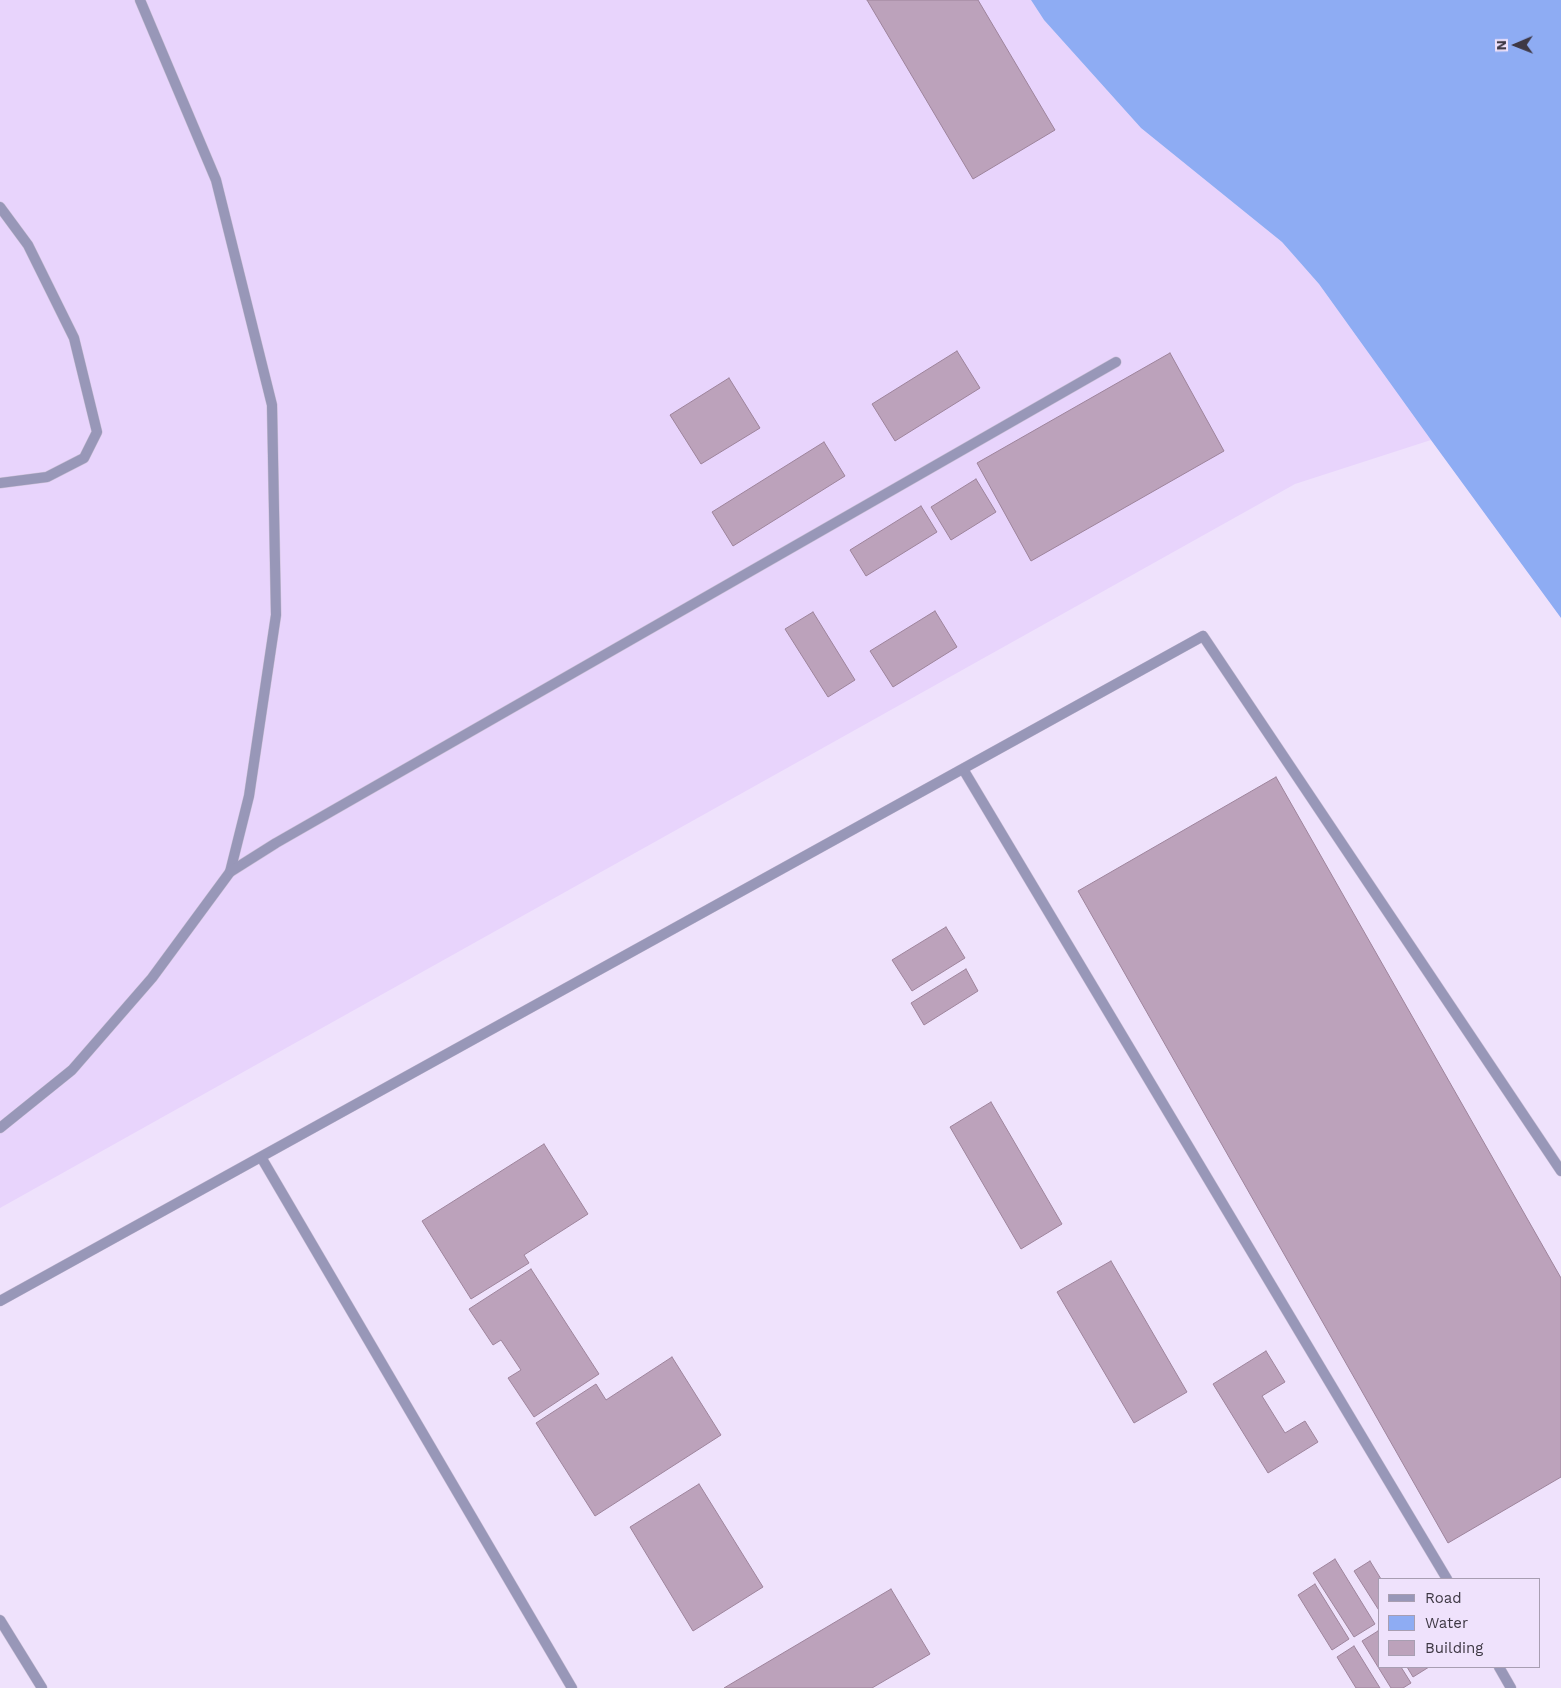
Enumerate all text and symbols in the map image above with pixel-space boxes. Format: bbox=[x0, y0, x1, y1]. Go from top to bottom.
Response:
north arrow bbox=[1491, 20, 1541, 70]
text: N bbox=[1493, 40, 1509, 51]
legend bbox=[1378, 1578, 1541, 1668]
text: Road bbox=[1425, 1589, 1462, 1607]
text: Water bbox=[1425, 1614, 1468, 1632]
text: Building bbox=[1425, 1639, 1483, 1657]

